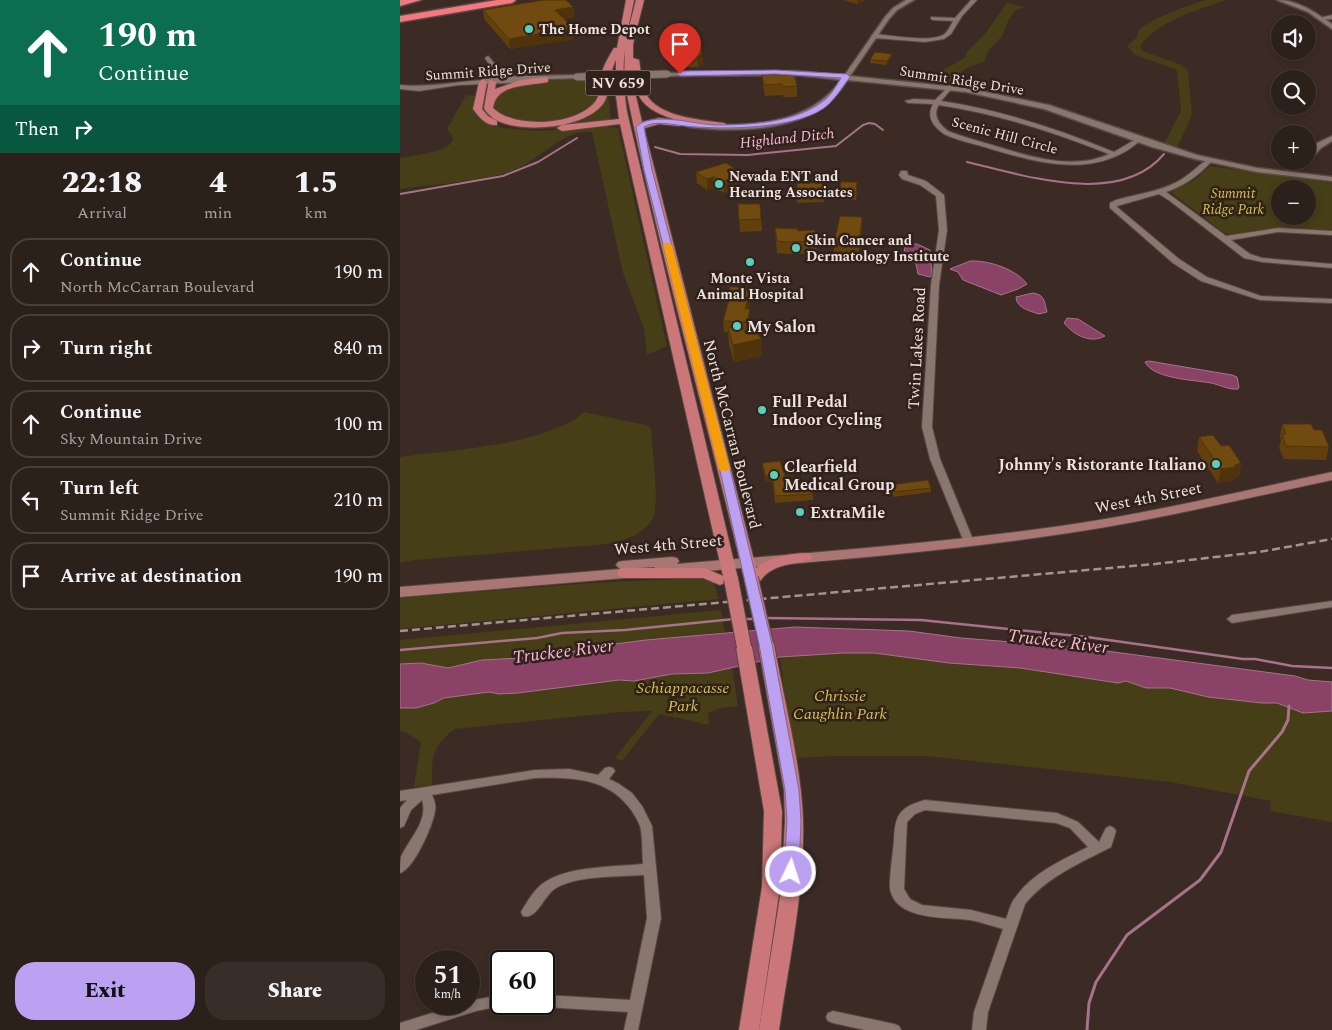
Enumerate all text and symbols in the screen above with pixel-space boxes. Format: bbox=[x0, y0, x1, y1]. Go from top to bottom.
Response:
text: 190 m bbox=[98, 9, 197, 62]
map controls bbox=[1271, 15, 1316, 225]
button: sound bbox=[1271, 15, 1316, 60]
place label: The Home Depot bbox=[539, 19, 651, 40]
icon: ahead bbox=[15, 20, 80, 85]
marker: The Home Depot bbox=[523, 23, 535, 35]
pin bbox=[659, 23, 701, 74]
icon: arrive bbox=[666, 30, 694, 58]
text: Continue bbox=[98, 57, 189, 90]
street label: Summit Ridge Drive bbox=[425, 57, 552, 86]
street label: Summit Ridge Drive bbox=[898, 60, 1026, 101]
road number: NV 659 bbox=[586, 70, 650, 96]
button: search bbox=[1271, 70, 1316, 115]
street label: Scenic Hill Circle bbox=[949, 111, 1060, 160]
text: Then bbox=[15, 115, 59, 144]
icon: right bbox=[69, 115, 97, 143]
water label: Highland Ditch bbox=[739, 122, 836, 155]
button: + bbox=[1271, 125, 1316, 170]
text: 22:18 bbox=[62, 160, 142, 206]
text: 4 bbox=[209, 160, 227, 206]
text: 1.5 bbox=[294, 160, 338, 206]
place label: Nevada ENT and Hearing Associates bbox=[729, 166, 853, 203]
marker: Nevada ENT and Hearing Associates bbox=[713, 178, 725, 190]
button: − bbox=[1271, 180, 1316, 225]
park label: Summit Ridge Park bbox=[1202, 183, 1265, 220]
text: Arrival bbox=[77, 201, 127, 225]
text: min bbox=[204, 201, 232, 225]
text: km bbox=[305, 201, 327, 225]
place label: Skin Cancer and Dermatology Institute bbox=[806, 230, 949, 267]
marker: Skin Cancer and Dermatology Institute bbox=[790, 242, 802, 254]
text: Continue bbox=[60, 246, 142, 275]
marker: Monte Vista Animal Hospital bbox=[744, 256, 756, 268]
icon: ahead bbox=[17, 258, 45, 286]
text: 190 m bbox=[333, 258, 383, 287]
place label: Monte Vista Animal Hospital bbox=[696, 268, 804, 305]
text: North McCarran Boulevard bbox=[60, 275, 255, 299]
street label: Twin Lakes Road bbox=[902, 286, 932, 410]
place label: My Salon bbox=[747, 315, 816, 339]
marker: My Salon bbox=[731, 320, 743, 332]
icon: right bbox=[17, 334, 45, 362]
text: Turn right bbox=[60, 334, 153, 363]
text: 840 m bbox=[333, 334, 383, 363]
street label: North McCarran Boulevard bbox=[697, 337, 767, 532]
place label: Full Pedal Indoor Cycling bbox=[772, 390, 882, 432]
text: Continue bbox=[60, 398, 142, 427]
marker: Full Pedal Indoor Cycling bbox=[756, 404, 768, 416]
icon: ahead bbox=[17, 410, 45, 438]
text: 100 m bbox=[333, 410, 383, 439]
text: Sky Mountain Drive bbox=[60, 427, 202, 451]
place label: Johnny's Ristorante Italiano bbox=[998, 453, 1206, 477]
place label: Clearfield Medical Group bbox=[784, 455, 894, 497]
marker: Johnny's Ristorante Italiano bbox=[1210, 458, 1222, 470]
marker: Clearfield Medical Group bbox=[768, 469, 780, 481]
text: Turn left bbox=[60, 474, 139, 503]
street label: West 4th Street bbox=[1093, 476, 1204, 520]
icon: left bbox=[17, 486, 45, 514]
text: 210 m bbox=[333, 486, 383, 515]
place label: ExtraMile bbox=[810, 501, 885, 525]
text: Summit Ridge Drive bbox=[60, 503, 204, 527]
marker: ExtraMile bbox=[794, 506, 806, 518]
street label: West 4th Street bbox=[613, 528, 724, 562]
icon: arrive bbox=[17, 562, 45, 590]
text: Arrive at destination bbox=[60, 562, 242, 591]
text: 190 m bbox=[333, 562, 383, 591]
water label: Truckee River bbox=[1006, 622, 1111, 661]
water label: Truckee River bbox=[511, 632, 616, 671]
park label: Schiappacasse Park bbox=[637, 676, 729, 718]
park label: Chrissie Caughlin Park bbox=[793, 684, 887, 726]
position arrow bbox=[764, 845, 816, 897]
speed limit sign: 60 bbox=[490, 950, 555, 1015]
text: 51 bbox=[433, 957, 462, 995]
button: Exit bbox=[15, 962, 195, 1020]
button: Share bbox=[205, 962, 385, 1020]
text: km/h bbox=[434, 985, 461, 1004]

